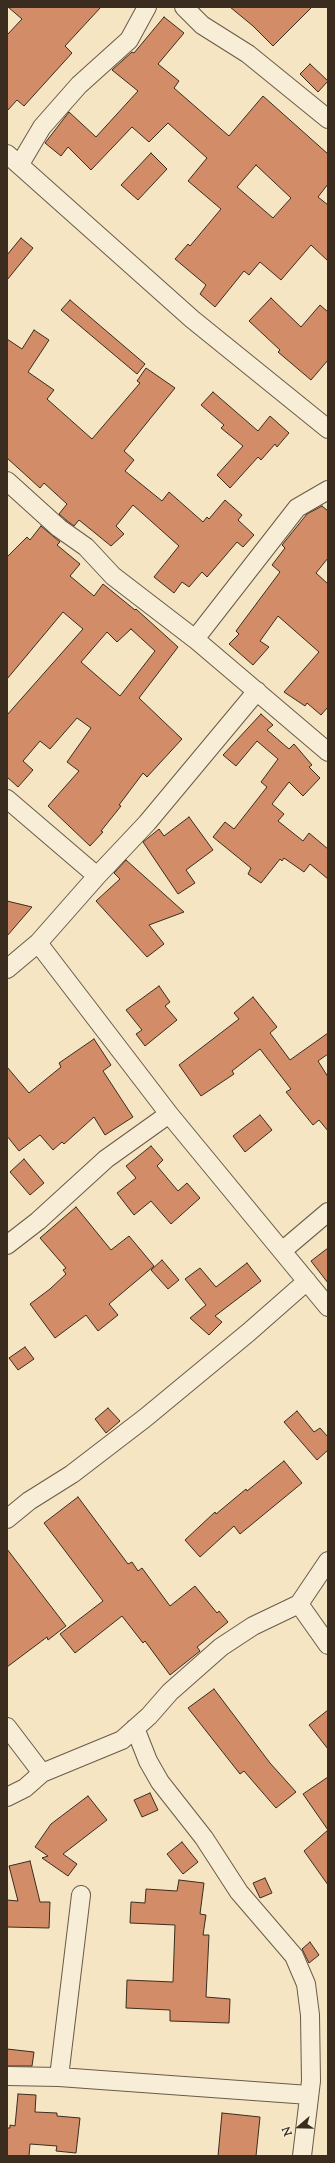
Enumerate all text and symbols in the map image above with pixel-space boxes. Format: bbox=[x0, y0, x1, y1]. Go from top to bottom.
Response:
north arrow bbox=[279, 2107, 319, 2147]
text: N bbox=[279, 2124, 297, 2138]

